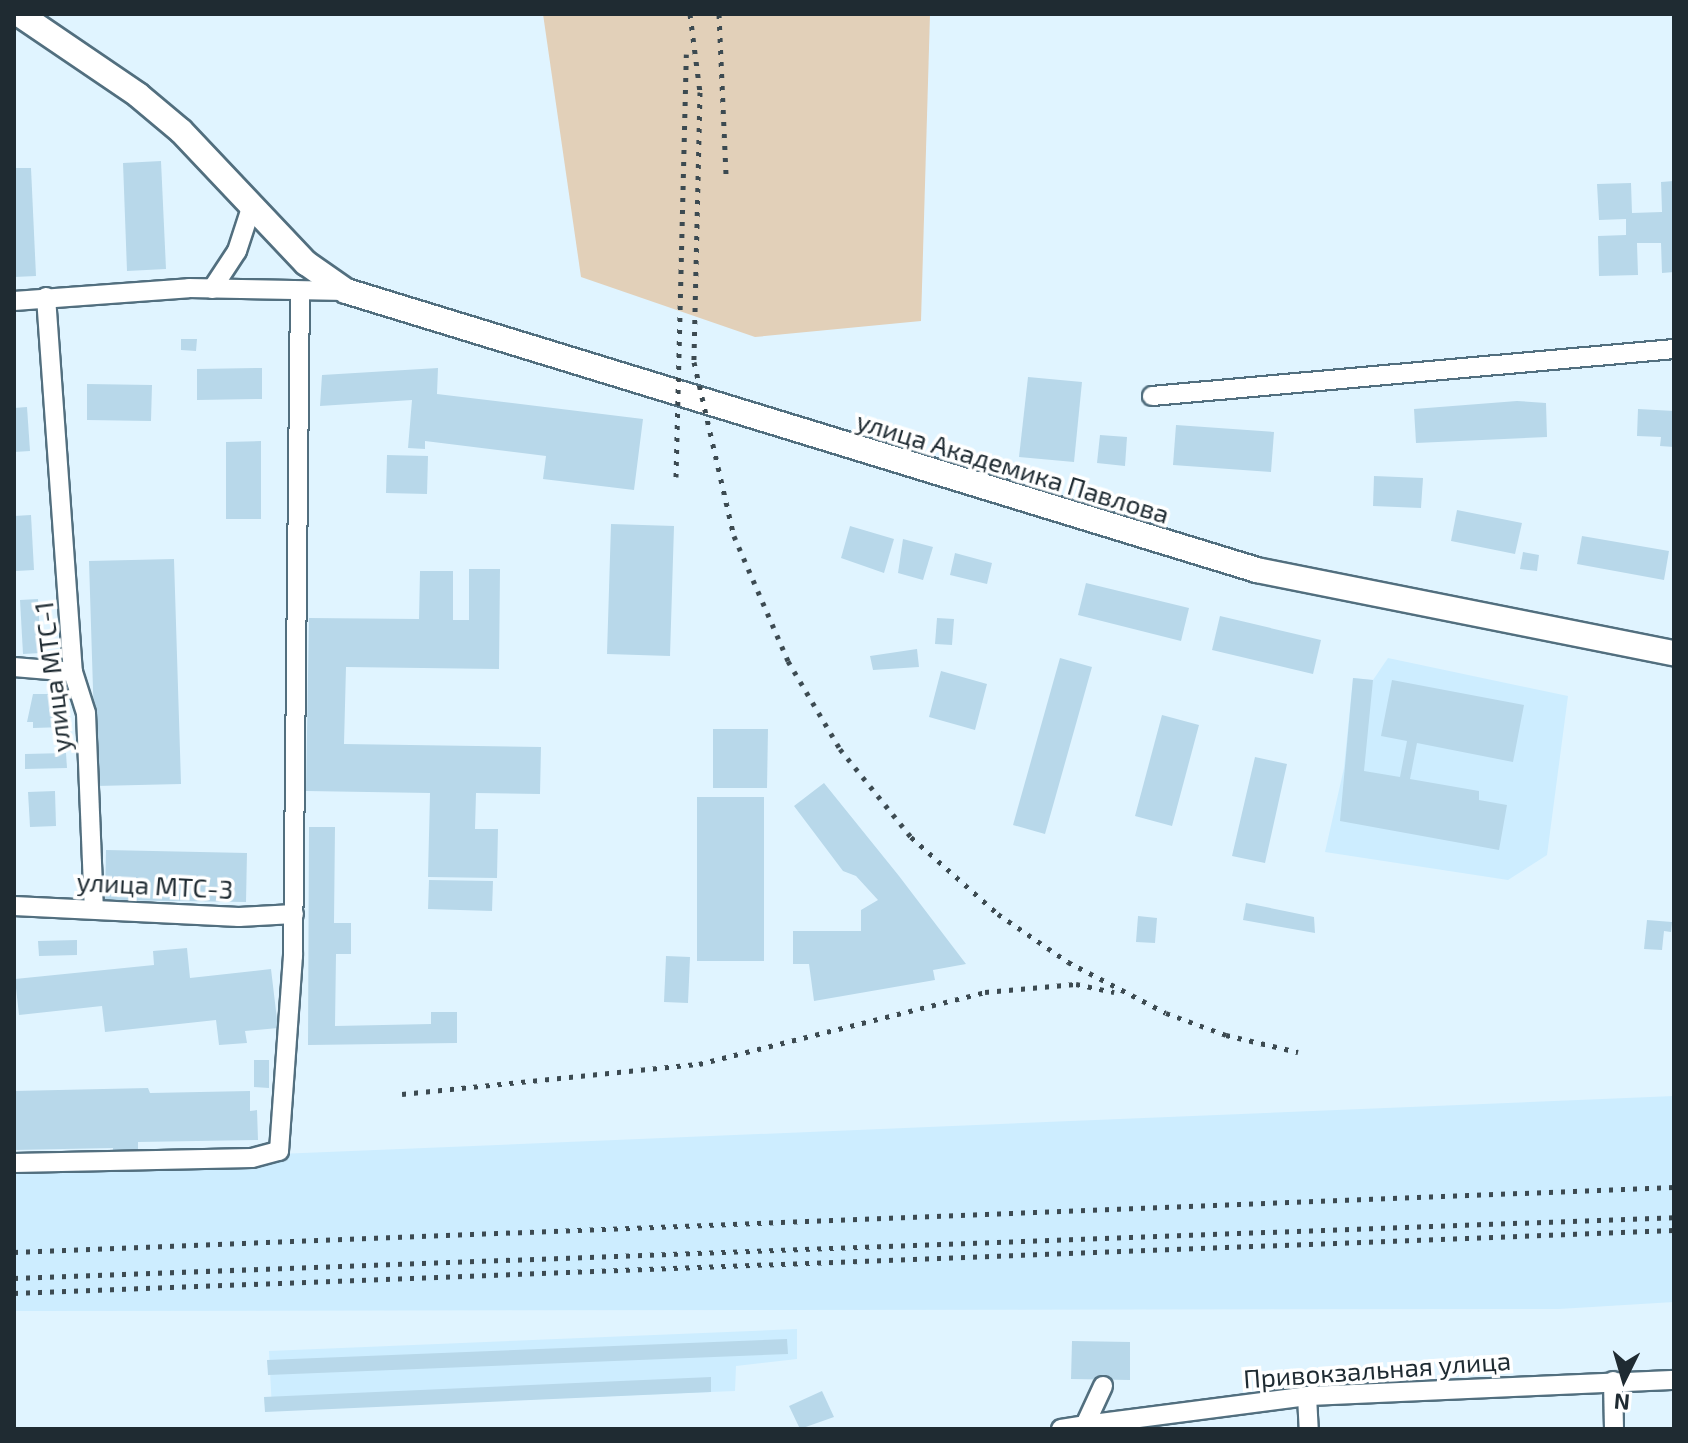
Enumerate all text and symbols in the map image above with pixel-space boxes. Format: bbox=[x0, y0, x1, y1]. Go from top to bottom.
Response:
street label: улица Академика Павлова bbox=[853, 405, 1173, 529]
street label: улица МТС-1 bbox=[27, 600, 77, 754]
street label: улица МТС-3 bbox=[76, 865, 234, 905]
north arrow bbox=[1584, 1339, 1664, 1419]
street label: Привокзальная улица bbox=[1242, 1344, 1512, 1394]
text: N bbox=[1613, 1389, 1631, 1417]

